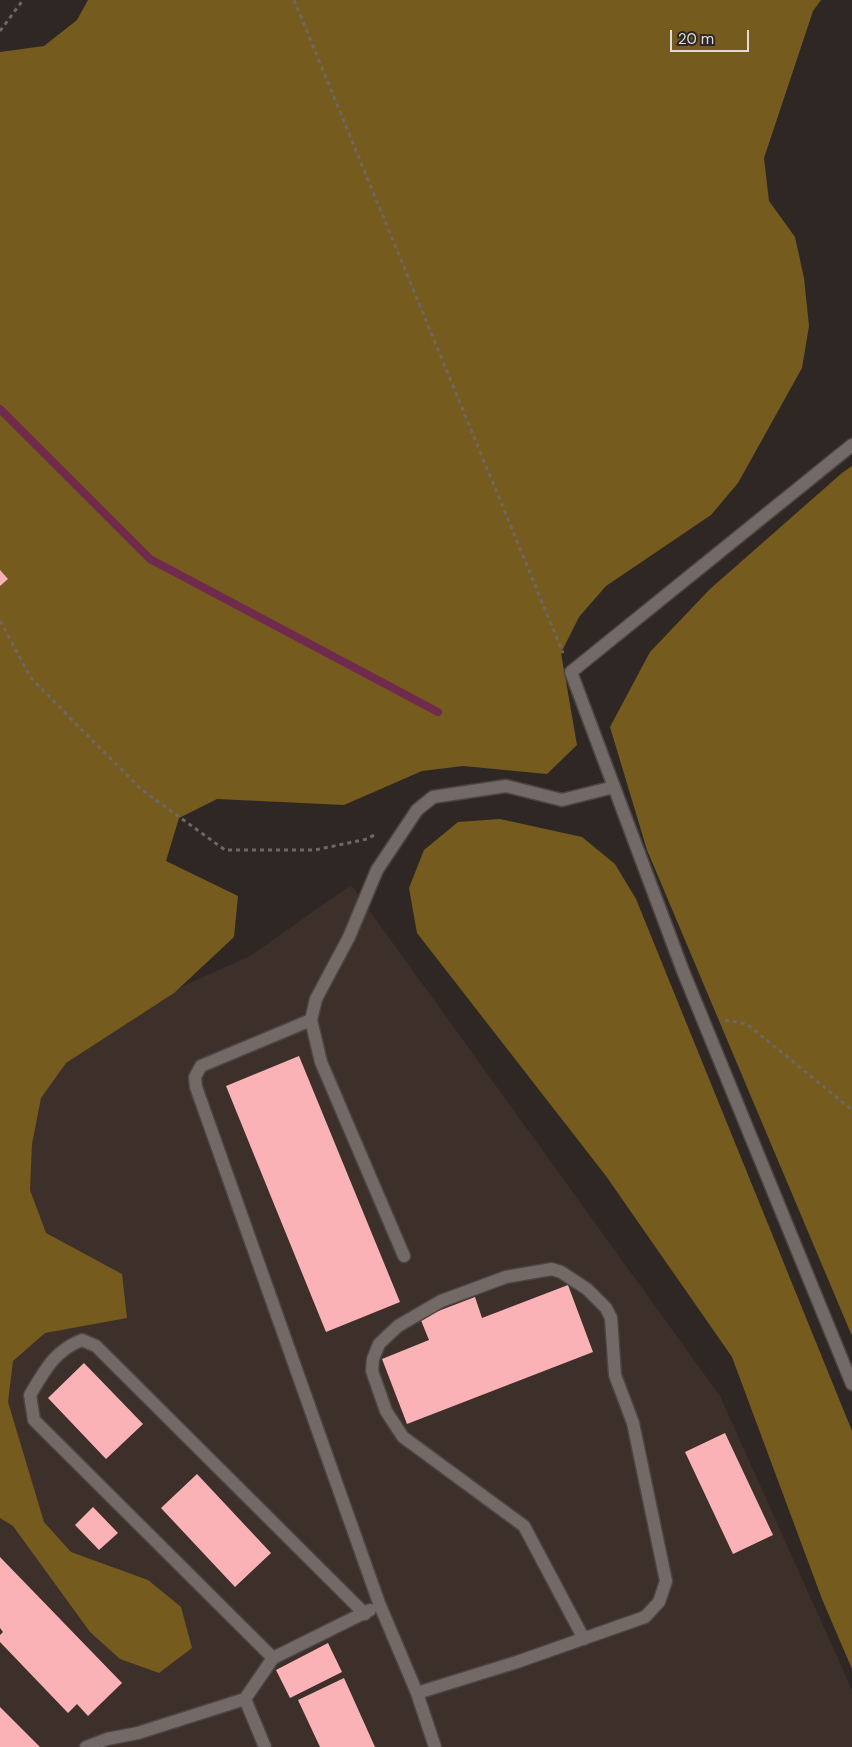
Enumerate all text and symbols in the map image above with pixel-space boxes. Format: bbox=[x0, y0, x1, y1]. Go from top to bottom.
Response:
scale bar bbox=[672, 20, 751, 52]
text: 20 m bbox=[678, 29, 714, 49]

